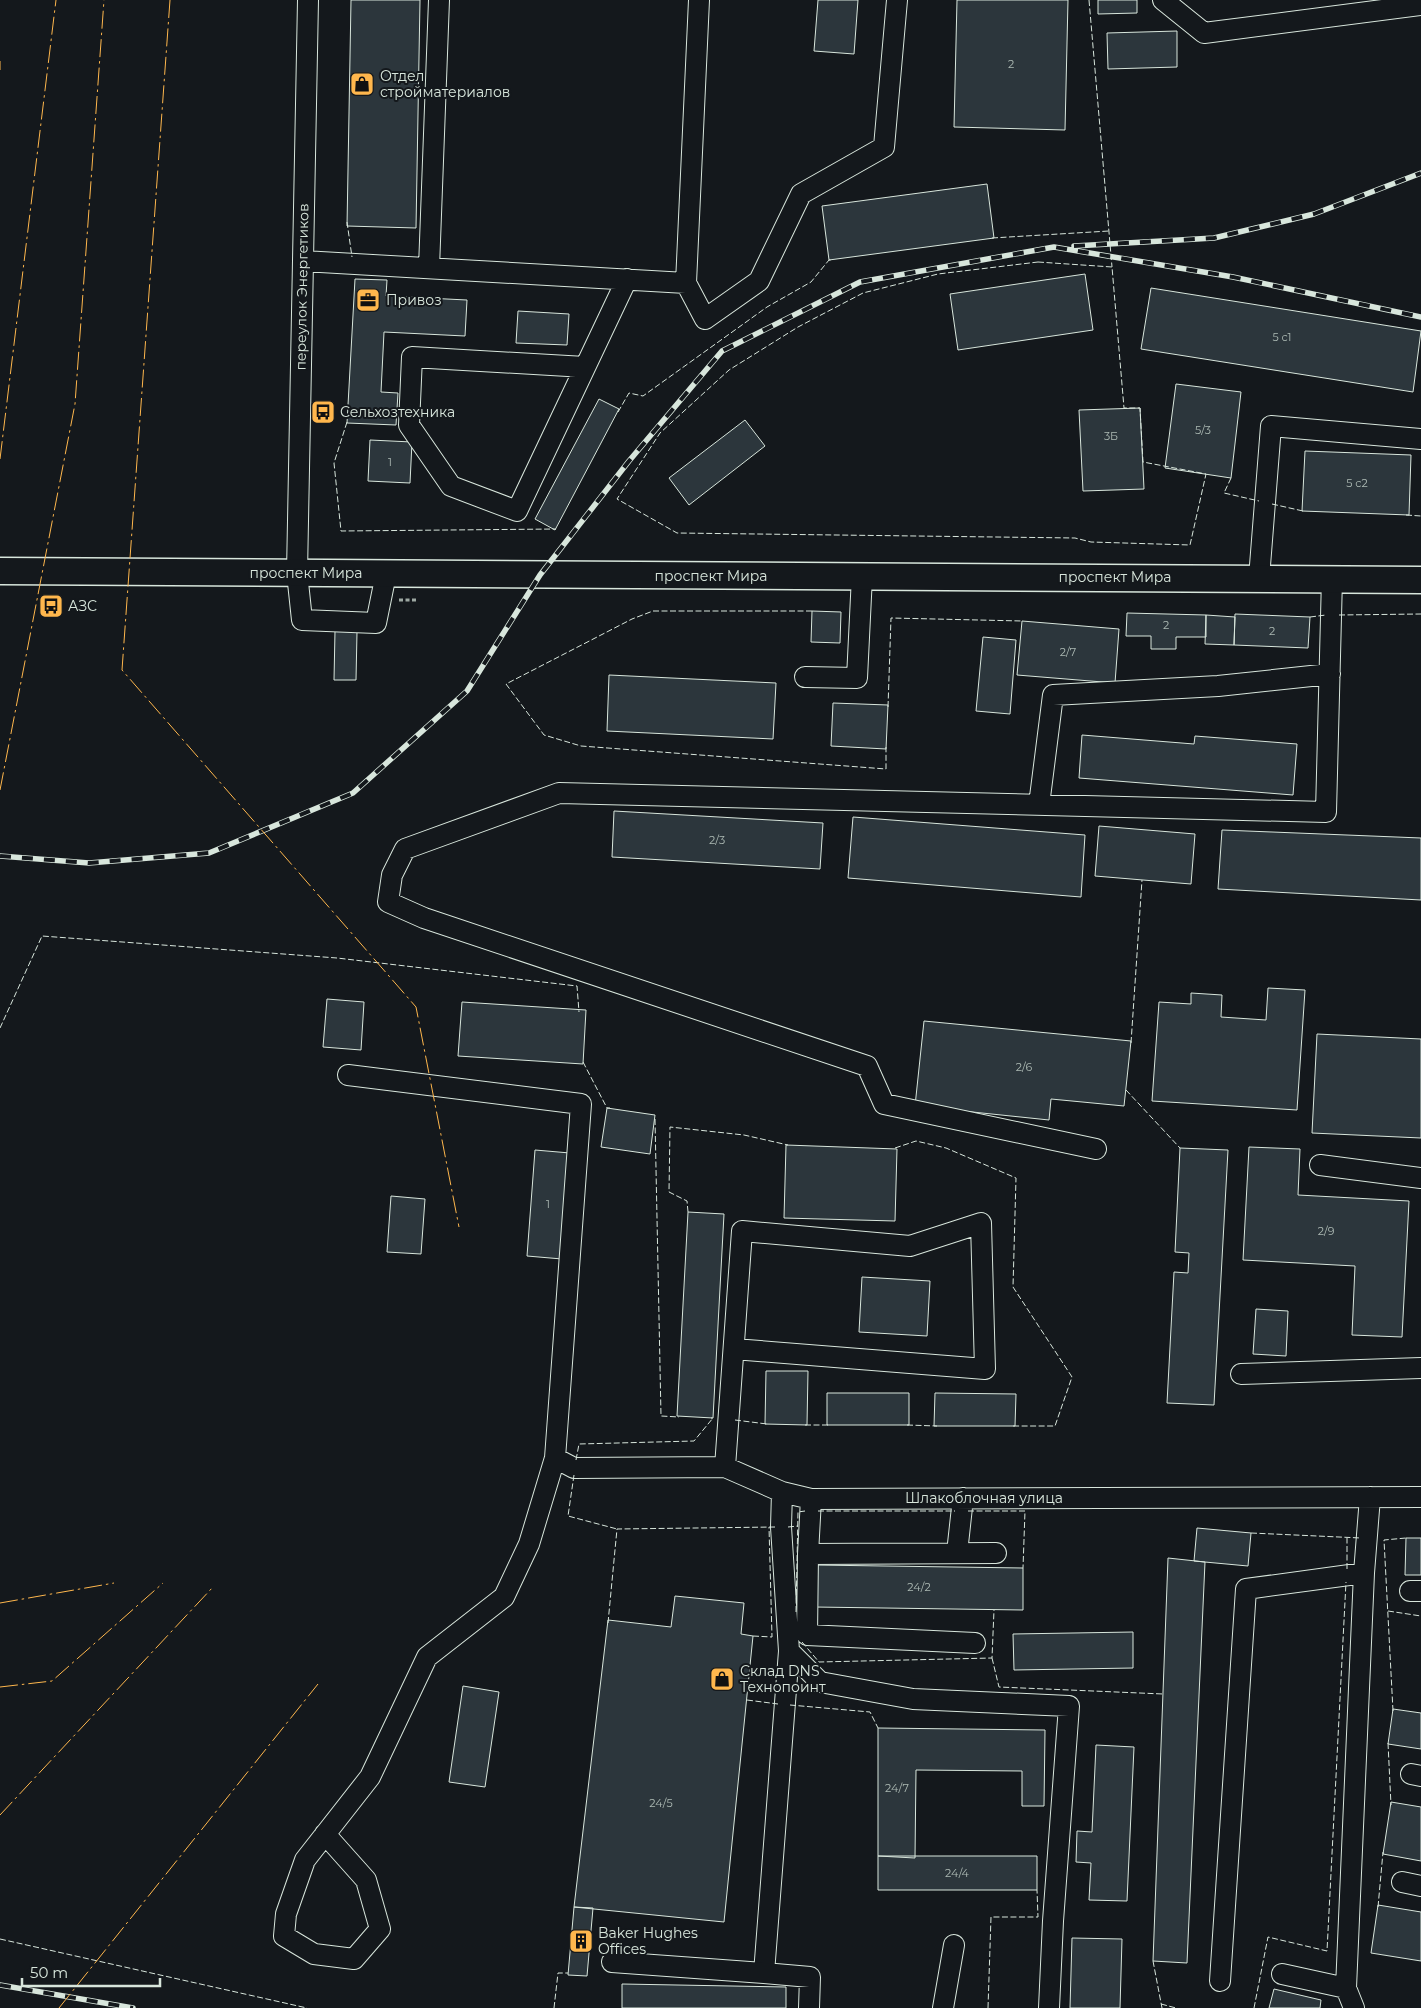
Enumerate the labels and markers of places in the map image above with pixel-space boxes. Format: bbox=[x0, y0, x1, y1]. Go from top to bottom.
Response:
place label: Отдел стройматериалов bbox=[380, 67, 510, 101]
shop icon: Отдел стройматериалов bbox=[349, 71, 375, 97]
office icon: Привоз bbox=[355, 287, 381, 313]
place label: Привоз bbox=[386, 291, 442, 309]
bus stop icon: Сельхозтехника bbox=[310, 399, 336, 425]
place label: Сельхозтехника bbox=[340, 403, 455, 421]
bus stop icon: АЗС bbox=[38, 593, 64, 619]
place label: АЗС bbox=[68, 597, 97, 615]
place label: Склад DNS Технопоинт bbox=[740, 1662, 826, 1696]
shop icon: Склад DNS Технопоинт bbox=[709, 1666, 735, 1692]
place label: Baker Hughes Offices bbox=[598, 1924, 698, 1958]
building icon: Baker Hughes Offices bbox=[568, 1928, 594, 1954]

